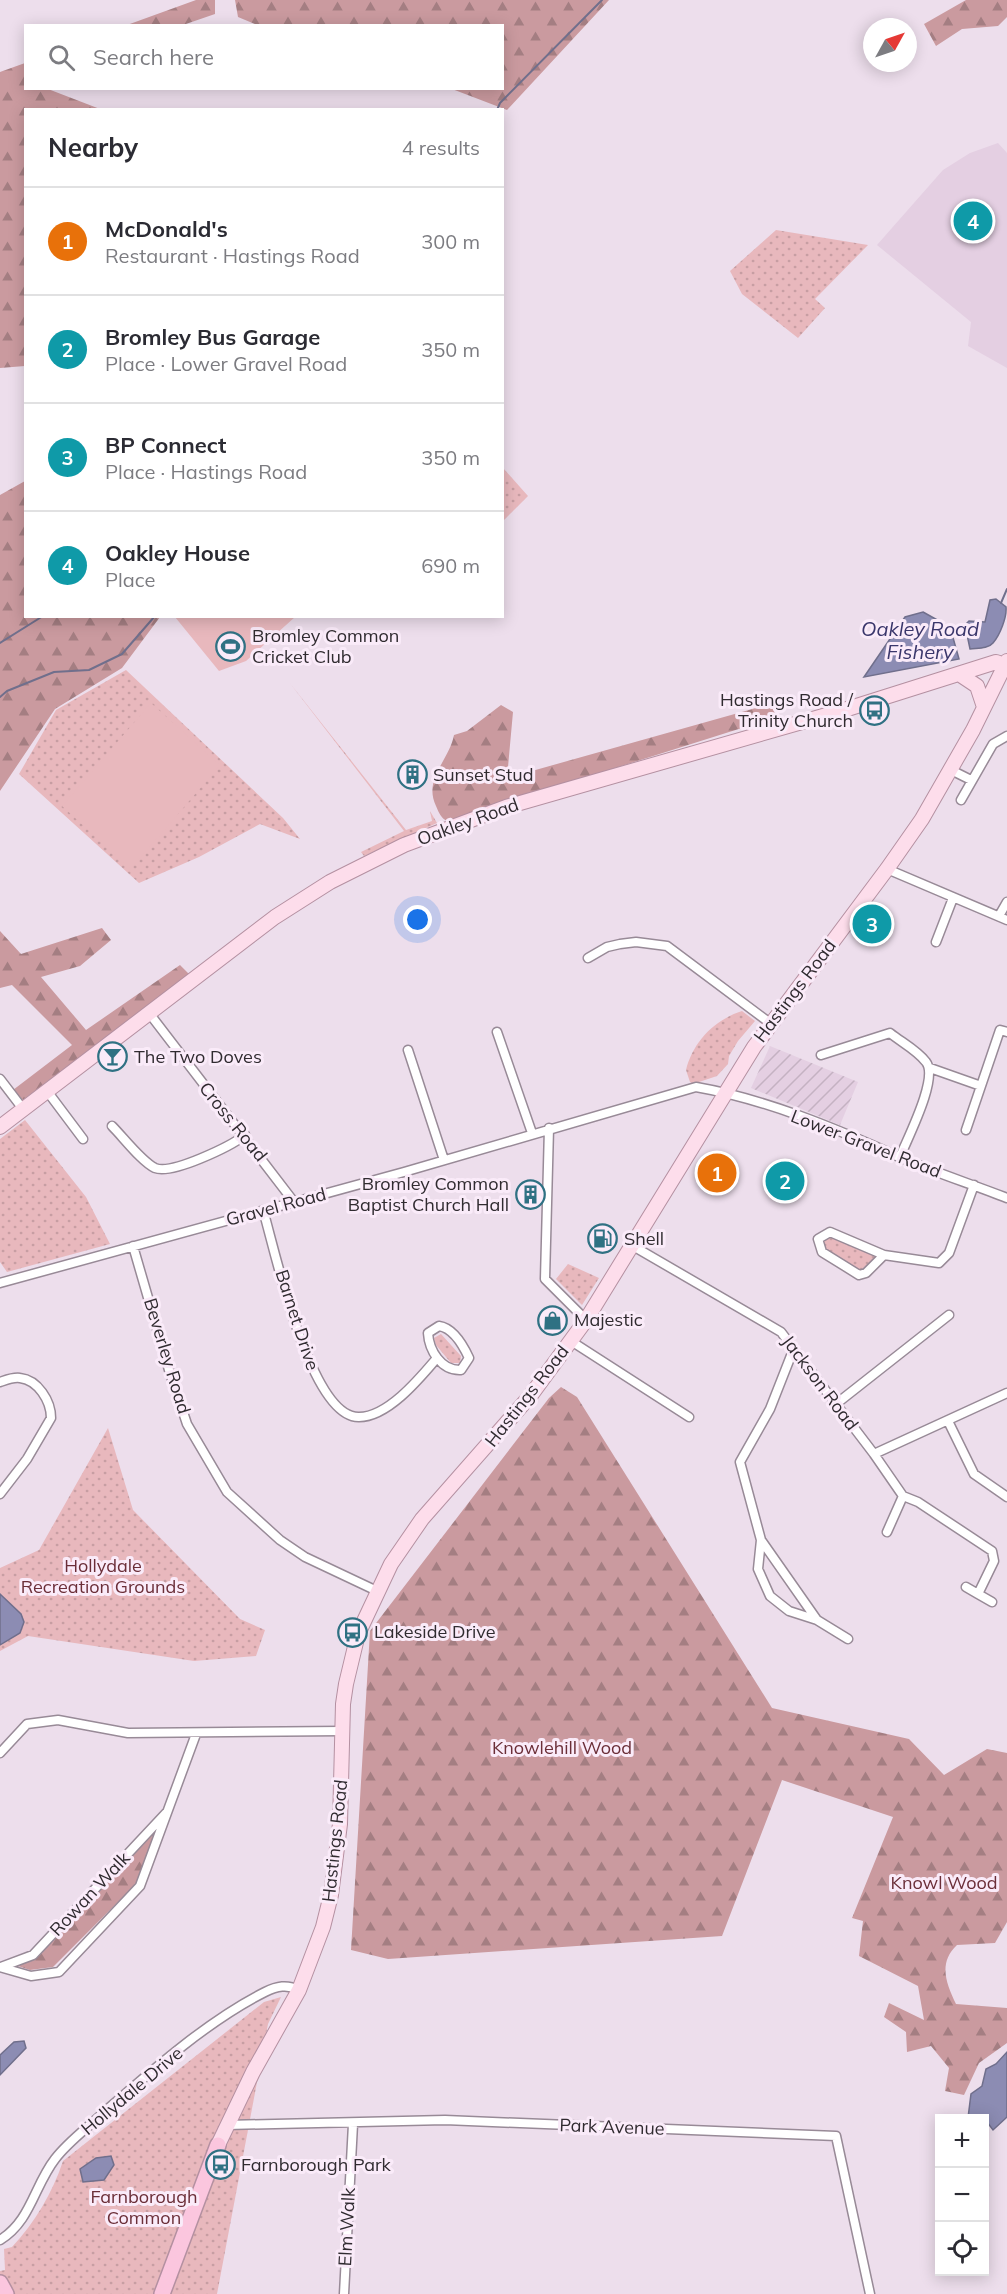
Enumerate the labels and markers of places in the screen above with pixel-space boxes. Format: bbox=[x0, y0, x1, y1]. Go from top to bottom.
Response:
pin: 4 bbox=[954, 198, 992, 244]
place label: Bromley Common Cricket Club bbox=[252, 624, 399, 668]
sports icon: Bromley Common Cricket Club bbox=[215, 630, 247, 662]
place label: Hastings Road / Trinity Church bbox=[720, 688, 854, 732]
bus stop icon: Hastings Road / Trinity Church bbox=[858, 694, 890, 726]
building icon: Sunset Stud bbox=[396, 759, 428, 791]
place label: Sunset Stud bbox=[433, 763, 534, 786]
pin: 3 bbox=[852, 902, 892, 946]
bar icon: The Two Doves bbox=[97, 1041, 129, 1073]
place label: The Two Doves bbox=[134, 1045, 262, 1068]
pin: 1 bbox=[698, 1150, 736, 1196]
pin: 2 bbox=[766, 1158, 804, 1204]
place label: Bromley Common Baptist Church Hall bbox=[348, 1172, 509, 1216]
building icon: Bromley Common Baptist Church Hall bbox=[514, 1178, 546, 1210]
fuel station icon: Shell bbox=[587, 1223, 619, 1255]
place label: Shell bbox=[624, 1227, 664, 1250]
shop icon: Majestic bbox=[537, 1304, 569, 1336]
place label: Majestic bbox=[574, 1308, 643, 1331]
bus stop icon: Lakeside Drive bbox=[337, 1616, 369, 1648]
place label: Lakeside Drive bbox=[374, 1620, 495, 1643]
bus stop icon: Farnborough Park bbox=[204, 2149, 236, 2181]
place label: Farnborough Park bbox=[241, 2153, 392, 2176]

